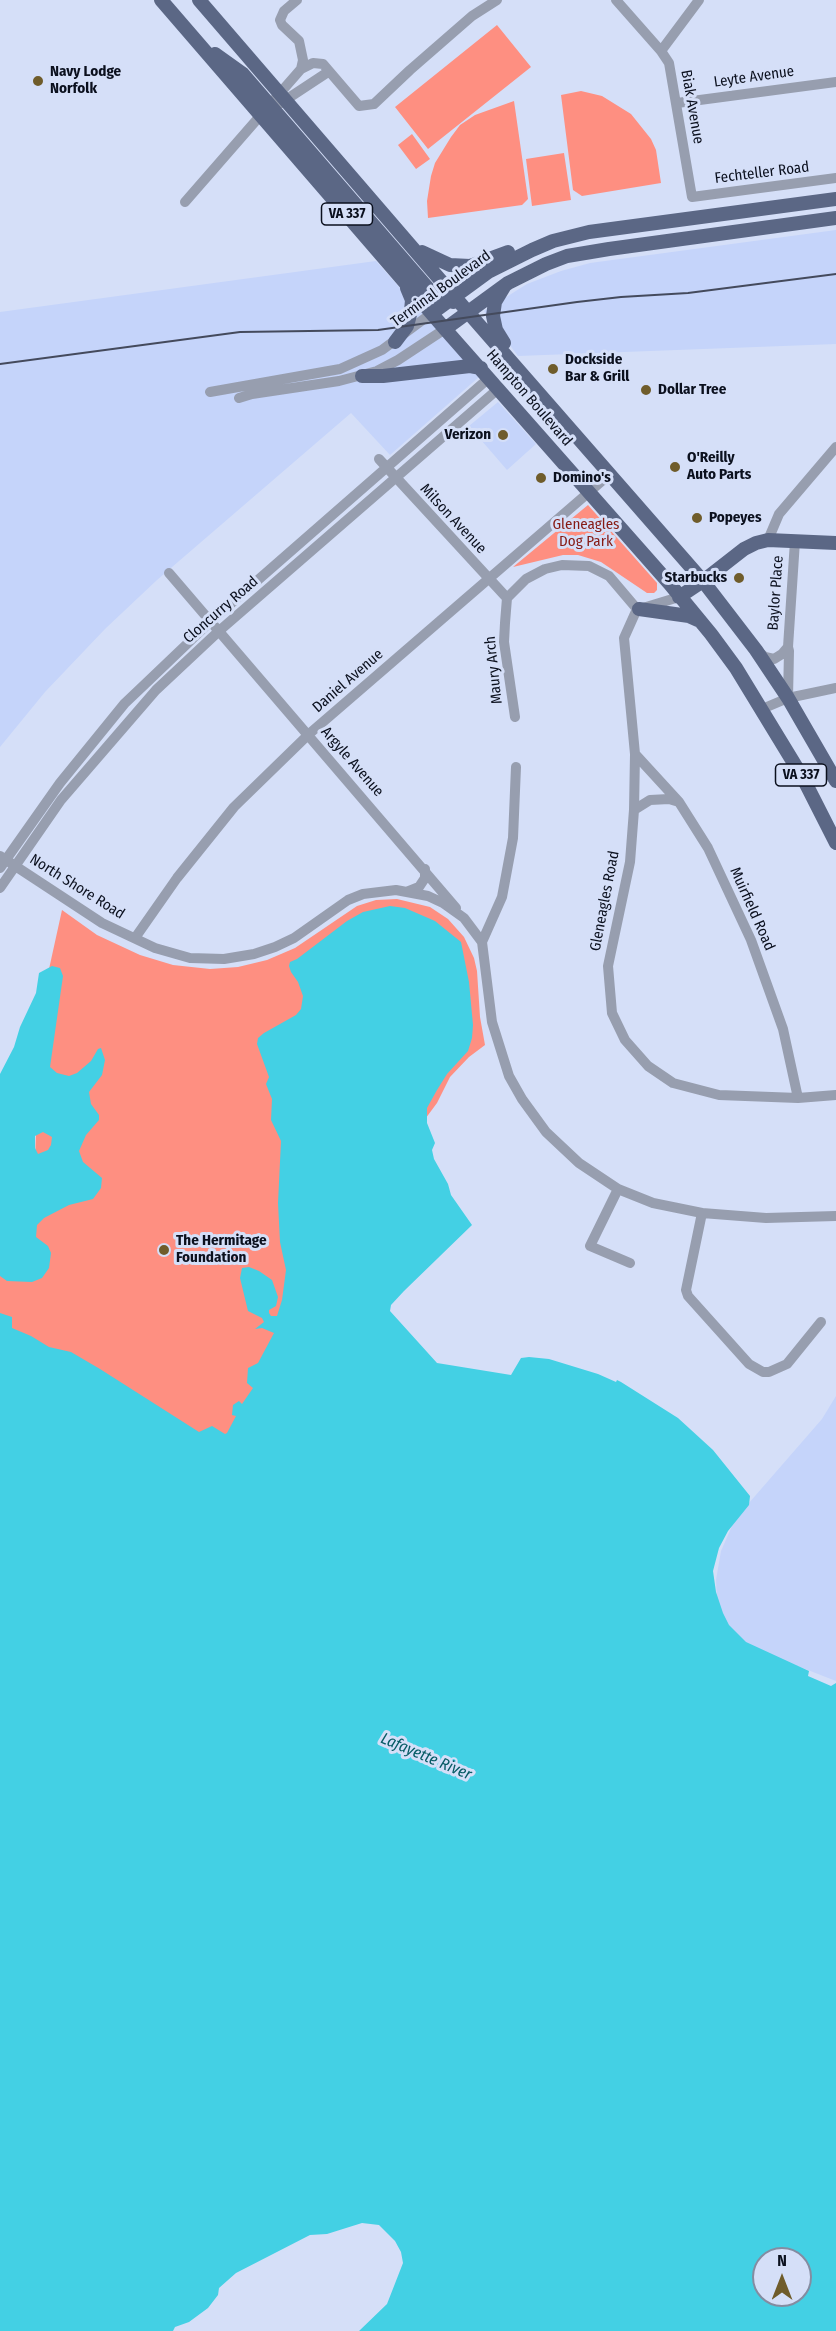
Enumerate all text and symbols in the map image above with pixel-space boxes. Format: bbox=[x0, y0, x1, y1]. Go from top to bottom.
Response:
street label: Leyte Avenue bbox=[713, 62, 795, 92]
place label: Navy Lodge Norfolk bbox=[50, 63, 121, 98]
street label: Biak Avenue bbox=[677, 69, 707, 145]
marker: Navy Lodge Norfolk bbox=[31, 74, 45, 88]
street label: Fechteller Road bbox=[714, 158, 810, 188]
road number: VA 337 bbox=[322, 203, 372, 225]
street label: Terminal Boulevard bbox=[388, 247, 494, 331]
street label: Hampton Boulevard bbox=[482, 346, 576, 450]
place label: Dockside Bar & Grill bbox=[565, 351, 629, 386]
marker: Dockside Bar & Grill bbox=[546, 362, 560, 376]
place label: Dollar Tree bbox=[658, 381, 726, 399]
marker: Dollar Tree bbox=[639, 383, 653, 397]
place label: Verizon bbox=[445, 426, 491, 444]
marker: Verizon bbox=[496, 428, 510, 442]
place label: O'Reilly Auto Parts bbox=[687, 449, 751, 484]
marker: O'Reilly Auto Parts bbox=[668, 460, 682, 474]
place label: Domino's bbox=[553, 469, 611, 487]
marker: Domino's bbox=[534, 471, 548, 485]
street label: Milson Avenue bbox=[416, 480, 490, 558]
place label: Popeyes bbox=[709, 509, 762, 527]
marker: Popeyes bbox=[690, 511, 704, 525]
park label: Gleneagles Dog Park bbox=[552, 516, 620, 551]
street label: Baylor Place bbox=[764, 555, 788, 631]
place label: Starbucks bbox=[665, 569, 727, 587]
marker: Starbucks bbox=[732, 571, 746, 585]
street label: Cloncurry Road bbox=[180, 573, 262, 647]
street label: Maury Arch bbox=[481, 635, 507, 705]
street label: Daniel Avenue bbox=[309, 645, 387, 717]
street label: Argyle Avenue bbox=[317, 723, 387, 801]
road number: VA 337 bbox=[776, 764, 826, 786]
street label: Gleneagles Road bbox=[586, 849, 624, 953]
street label: North Shore Road bbox=[26, 851, 128, 923]
street label: Muirfield Road bbox=[726, 865, 778, 953]
place label: The Hermitage Foundation bbox=[176, 1232, 267, 1267]
marker: The Hermitage Foundation bbox=[157, 1243, 171, 1257]
water label: Lafayette River bbox=[378, 1729, 474, 1785]
north arrow bbox=[752, 2247, 812, 2307]
text: N bbox=[777, 2251, 787, 2270]

